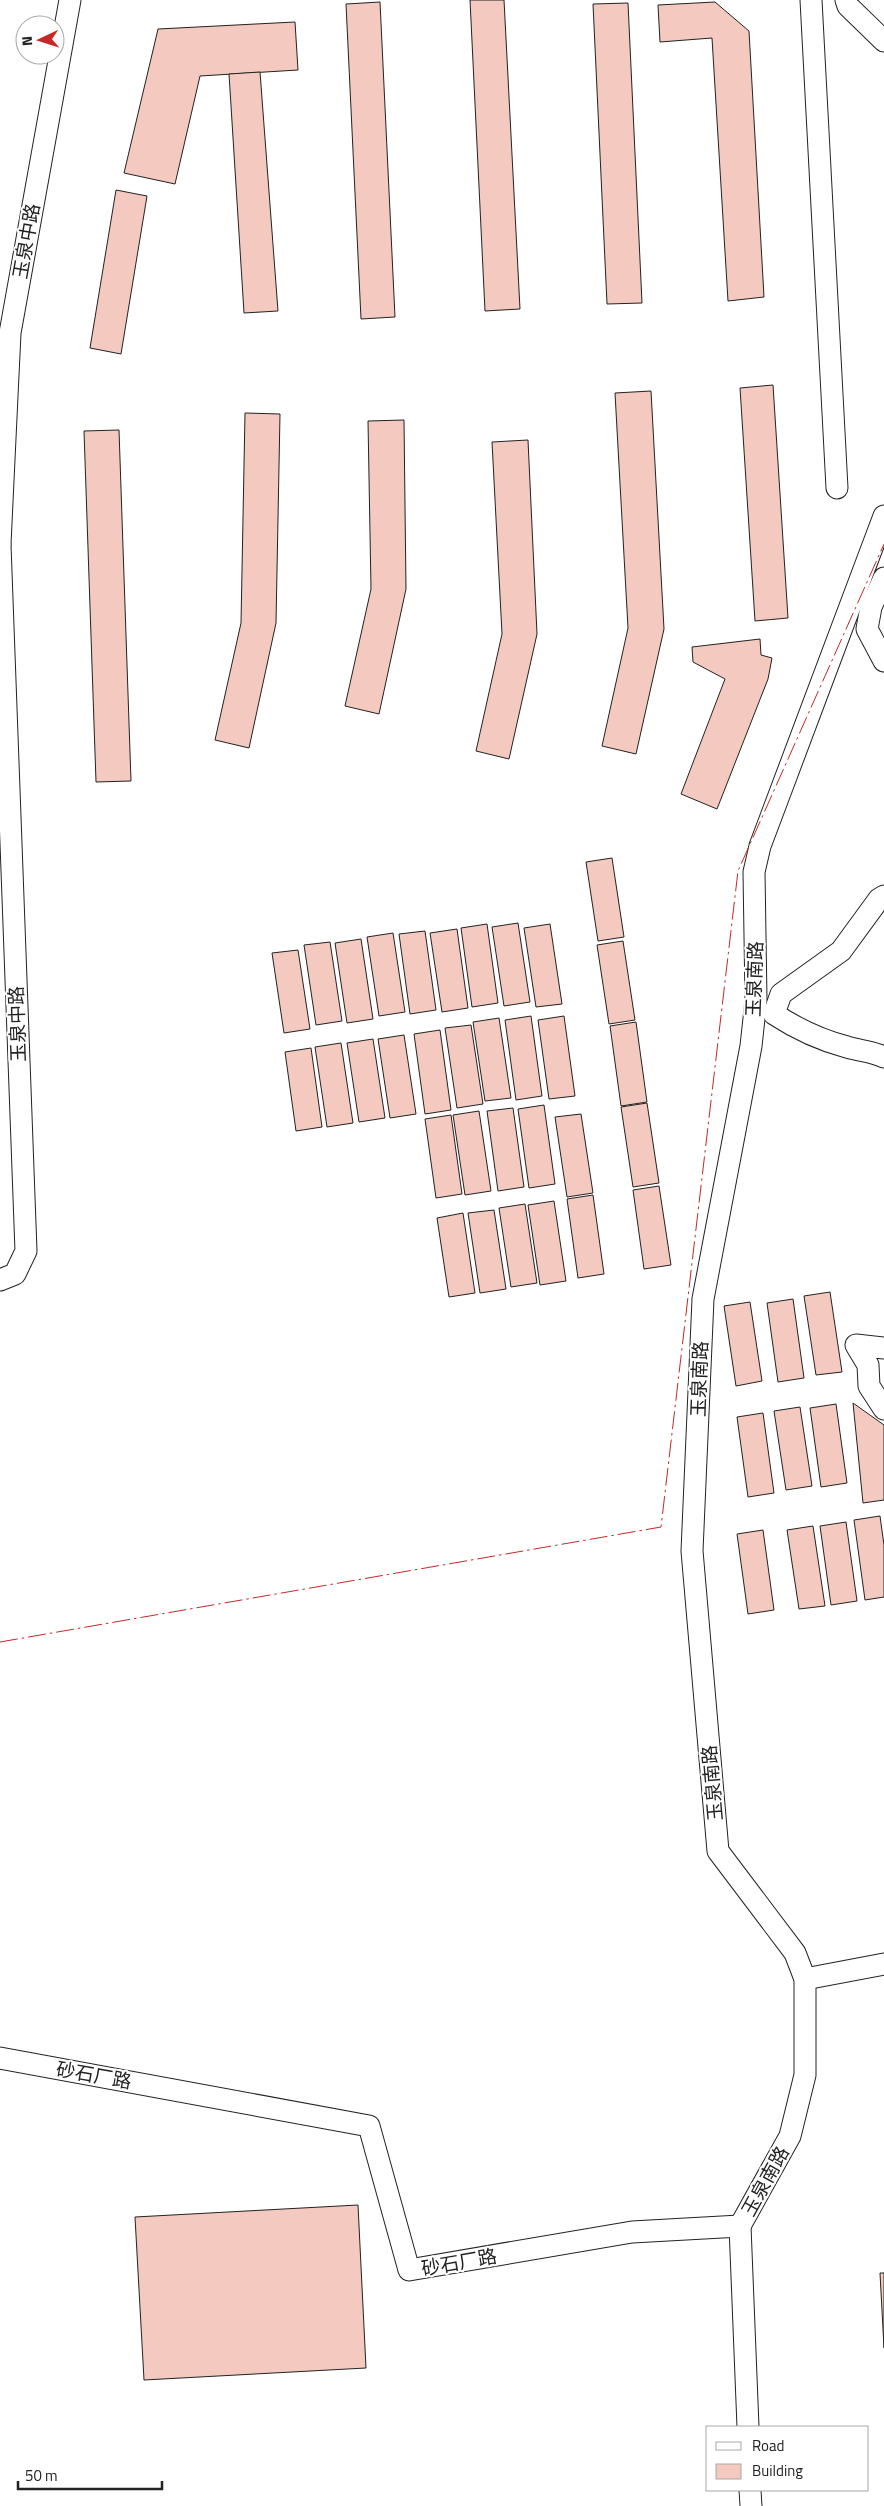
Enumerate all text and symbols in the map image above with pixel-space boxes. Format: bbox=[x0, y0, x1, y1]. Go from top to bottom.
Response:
north arrow bbox=[15, 15, 65, 65]
text: N bbox=[16, 35, 37, 47]
street label: 玉泉中路 bbox=[5, 201, 46, 281]
street label: 玉泉南路 bbox=[738, 940, 769, 1017]
street label: 玉泉中路 bbox=[1, 986, 32, 1063]
street label: 玉泉南路 bbox=[683, 1340, 714, 1417]
street label: 玉泉南路 bbox=[694, 1744, 729, 1822]
street label: 砂石厂路 bbox=[54, 2054, 134, 2095]
street label: 玉泉南路 bbox=[733, 2140, 796, 2221]
street label: 砂石厂路 bbox=[419, 2241, 499, 2282]
legend bbox=[706, 2426, 869, 2491]
text: Road bbox=[752, 2434, 784, 2457]
scale bar bbox=[18, 2458, 161, 2490]
text: Building bbox=[752, 2459, 803, 2482]
text: 50 m bbox=[25, 2464, 58, 2487]

